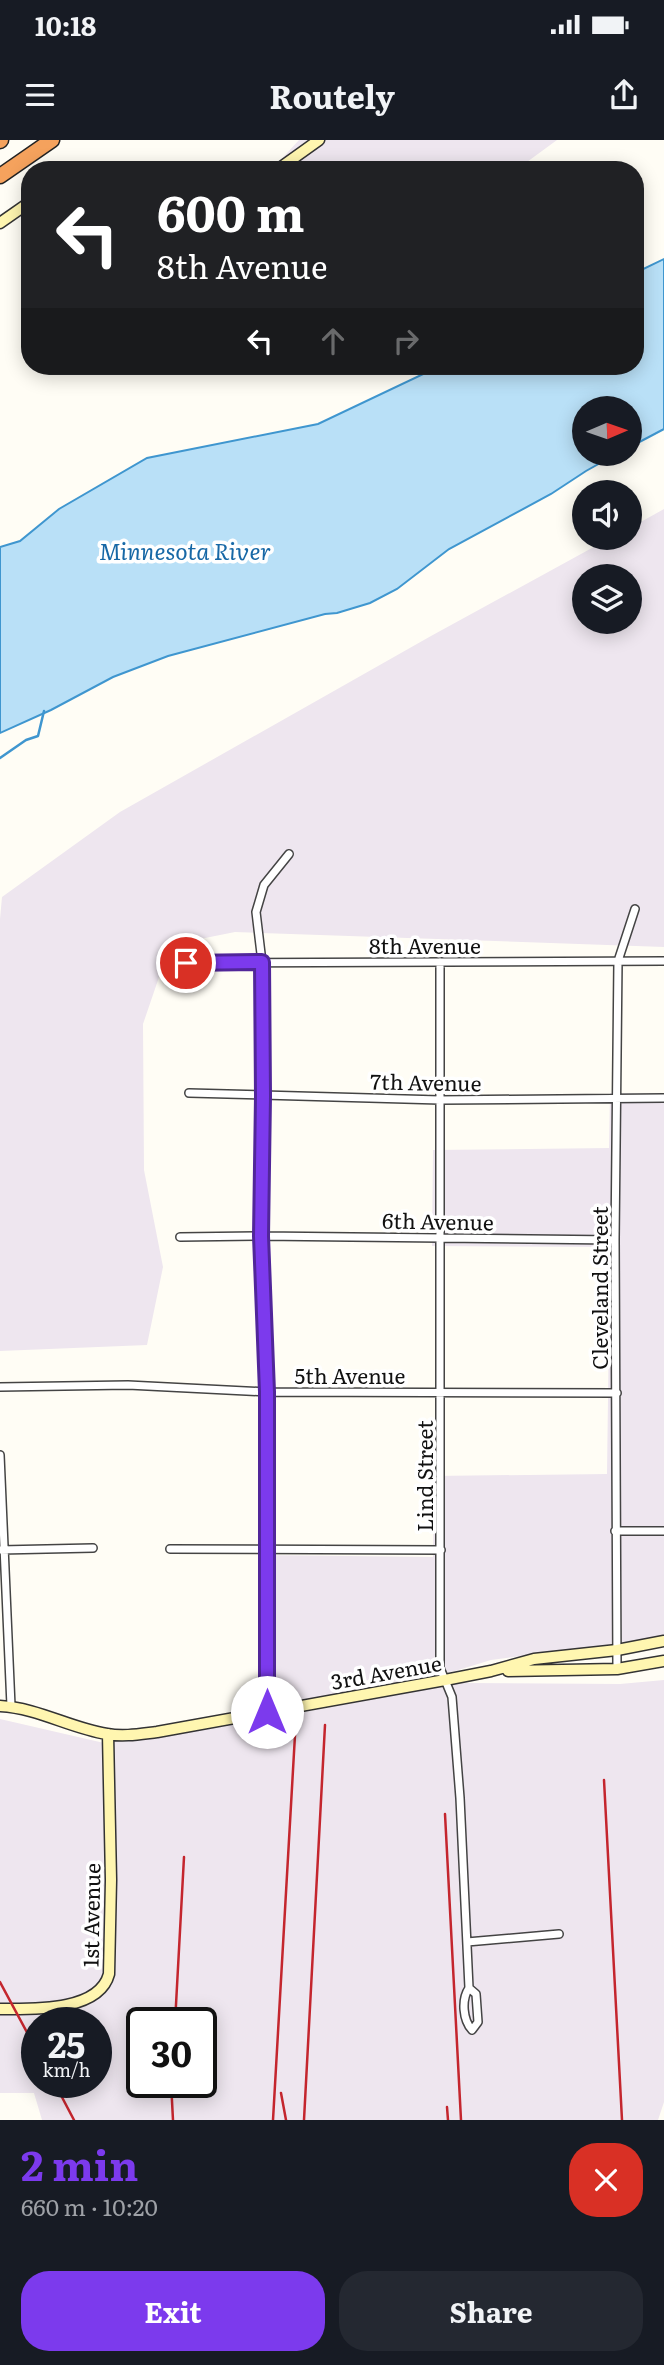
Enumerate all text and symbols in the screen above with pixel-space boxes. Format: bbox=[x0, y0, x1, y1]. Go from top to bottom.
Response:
text: 10:18 bbox=[35, 5, 96, 44]
text: Routely bbox=[269, 71, 395, 119]
icon: menu bbox=[21, 76, 59, 114]
icon: share bbox=[605, 76, 643, 114]
text: 600 m bbox=[157, 174, 305, 247]
icon: left bbox=[42, 189, 133, 280]
text: 8th Avenue bbox=[157, 241, 328, 289]
icon: left bbox=[241, 322, 279, 360]
icon: ahead bbox=[314, 322, 352, 360]
icon: right bbox=[387, 322, 425, 360]
north arrow bbox=[572, 396, 642, 466]
map controls bbox=[572, 396, 642, 634]
button: sound bbox=[572, 480, 642, 550]
water label: Minnesota River bbox=[99, 533, 271, 567]
button: layers bbox=[572, 564, 642, 634]
street label: 8th Avenue bbox=[369, 929, 481, 960]
pin bbox=[156, 933, 216, 993]
icon: arrive bbox=[167, 944, 205, 982]
street label: 7th Avenue bbox=[370, 1065, 482, 1097]
street label: 6th Avenue bbox=[382, 1204, 494, 1236]
street label: Cleveland Street bbox=[583, 1206, 614, 1370]
street label: 5th Avenue bbox=[295, 1359, 406, 1390]
street label: Lind Street bbox=[408, 1420, 439, 1532]
street label: 3rd Avenue bbox=[328, 1646, 444, 1696]
position arrow bbox=[230, 1675, 304, 1749]
street label: 1st Avenue bbox=[74, 1863, 106, 1967]
speed limit sign: 30 bbox=[126, 2007, 217, 2098]
text: 25 bbox=[48, 2017, 85, 2069]
text: km/h bbox=[43, 2056, 90, 2083]
text: 2 min bbox=[21, 2132, 138, 2194]
button: close bbox=[569, 2143, 643, 2217]
text: 660 m · 10:20 bbox=[21, 2189, 158, 2223]
button: Exit bbox=[21, 2271, 325, 2351]
button: Share bbox=[339, 2271, 643, 2351]

